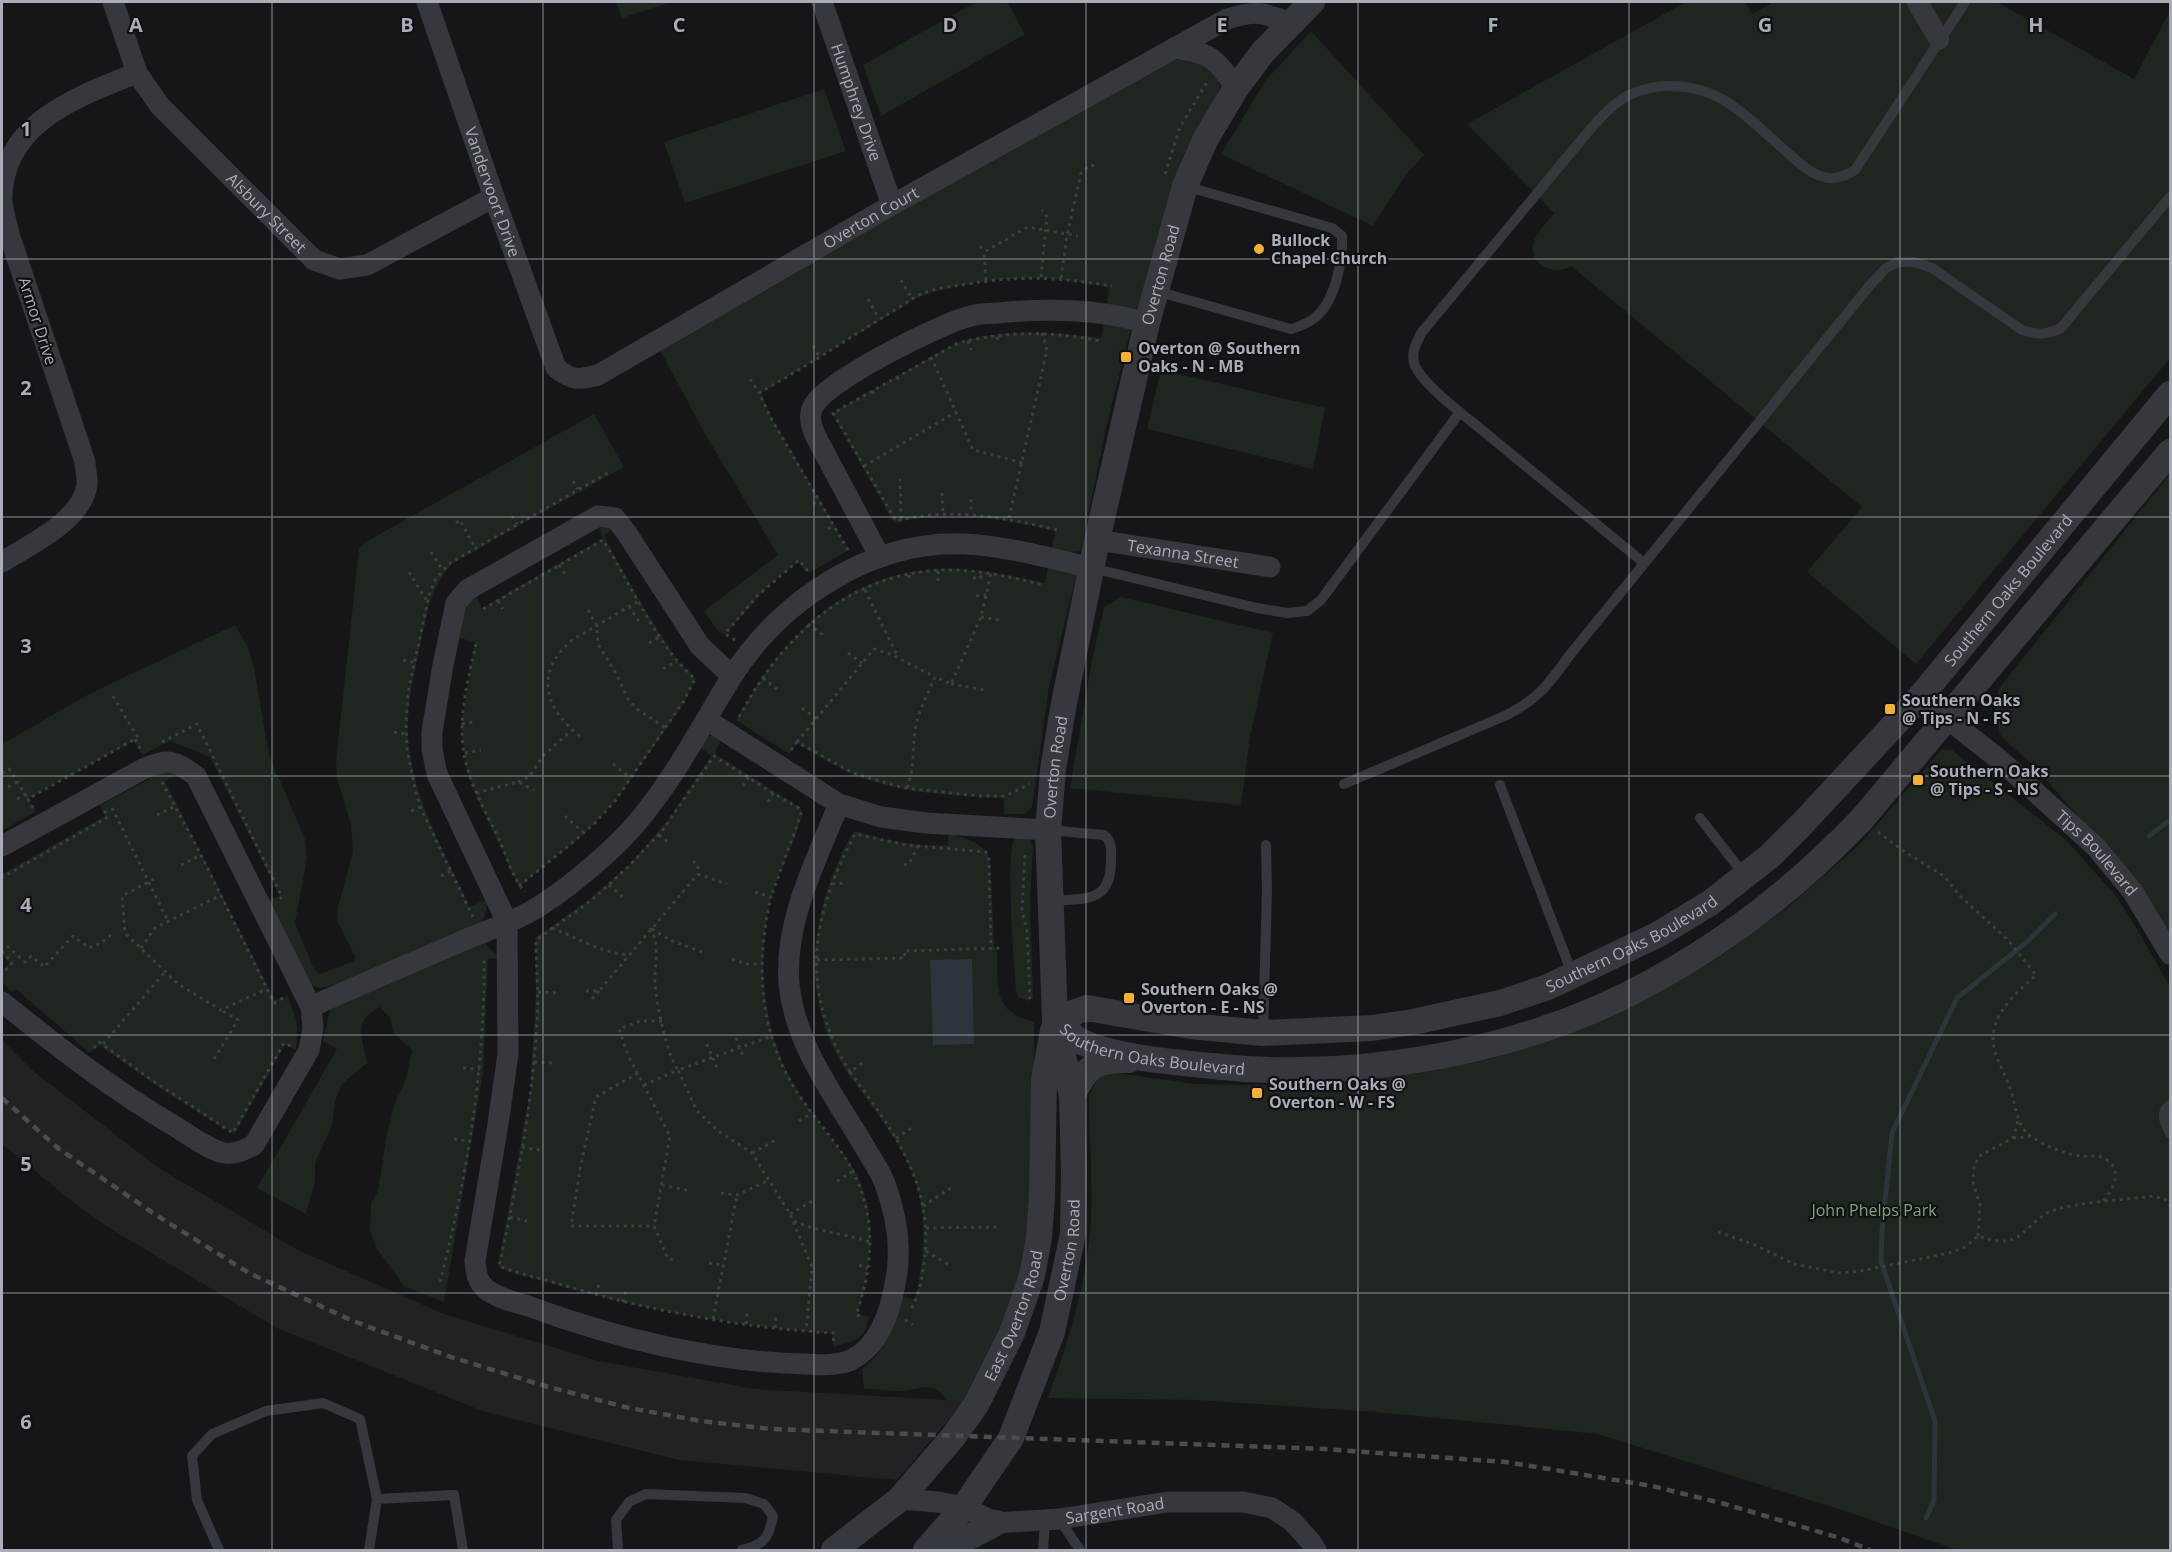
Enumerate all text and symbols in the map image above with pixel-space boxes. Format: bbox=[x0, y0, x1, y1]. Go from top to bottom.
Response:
text: A bbox=[129, 11, 143, 38]
text: B bbox=[400, 11, 414, 38]
text: C bbox=[673, 11, 686, 38]
text: D bbox=[943, 11, 957, 38]
text: E bbox=[1216, 11, 1228, 38]
text: F bbox=[1488, 11, 1498, 38]
text: G bbox=[1758, 11, 1772, 38]
text: H bbox=[2028, 11, 2044, 38]
street label: Humphrey Drive bbox=[826, 41, 887, 164]
text: 1 bbox=[20, 115, 32, 142]
street label: Vandervoort Drive bbox=[460, 124, 526, 260]
street label: Alsbury Street bbox=[222, 168, 312, 258]
street label: Overton Court bbox=[819, 181, 923, 254]
street label: Overton Road bbox=[1136, 222, 1185, 327]
place label: Bullock Chapel Church bbox=[1271, 229, 1387, 269]
marker: Bullock Chapel Church bbox=[1252, 242, 1266, 256]
street label: Armor Drive bbox=[13, 274, 63, 368]
place label: Overton @ Southern Oaks - N - MB bbox=[1138, 337, 1301, 377]
marker: Overton @ Southern Oaks - N - MB bbox=[1119, 350, 1133, 364]
text: 2 bbox=[20, 374, 32, 401]
street label: Southern Oaks Boulevard bbox=[1939, 510, 2077, 671]
street label: Texanna Street bbox=[1126, 534, 1240, 573]
text: 3 bbox=[20, 632, 32, 659]
place label: Southern Oaks @ Tips - N - FS bbox=[1902, 689, 2020, 729]
marker: Southern Oaks @ Tips - N - FS bbox=[1883, 702, 1897, 716]
street label: Overton Road bbox=[1038, 714, 1073, 819]
place label: Southern Oaks @ Tips - S - NS bbox=[1930, 760, 2048, 800]
marker: Southern Oaks @ Tips - S - NS bbox=[1911, 773, 1925, 787]
street label: Tips Boulevard bbox=[2051, 805, 2143, 900]
street label: Southern Oaks Boulevard bbox=[1542, 890, 1722, 998]
text: 4 bbox=[20, 891, 32, 918]
place label: Southern Oaks @ Overton - E - NS bbox=[1141, 978, 1278, 1018]
marker: Southern Oaks @ Overton - E - NS bbox=[1122, 991, 1136, 1005]
street label: Southern Oaks Boulevard bbox=[1055, 1018, 1246, 1080]
place label: Southern Oaks @ Overton - W - FS bbox=[1269, 1073, 1406, 1113]
marker: Southern Oaks @ Overton - W - FS bbox=[1250, 1086, 1264, 1100]
text: 5 bbox=[20, 1150, 32, 1177]
street label: Overton Road bbox=[1048, 1199, 1085, 1303]
park label: John Phelps Park bbox=[1809, 1199, 1937, 1221]
street label: East Overton Road bbox=[979, 1248, 1048, 1385]
text: 6 bbox=[20, 1408, 32, 1435]
street label: Sargent Road bbox=[1064, 1492, 1166, 1529]

